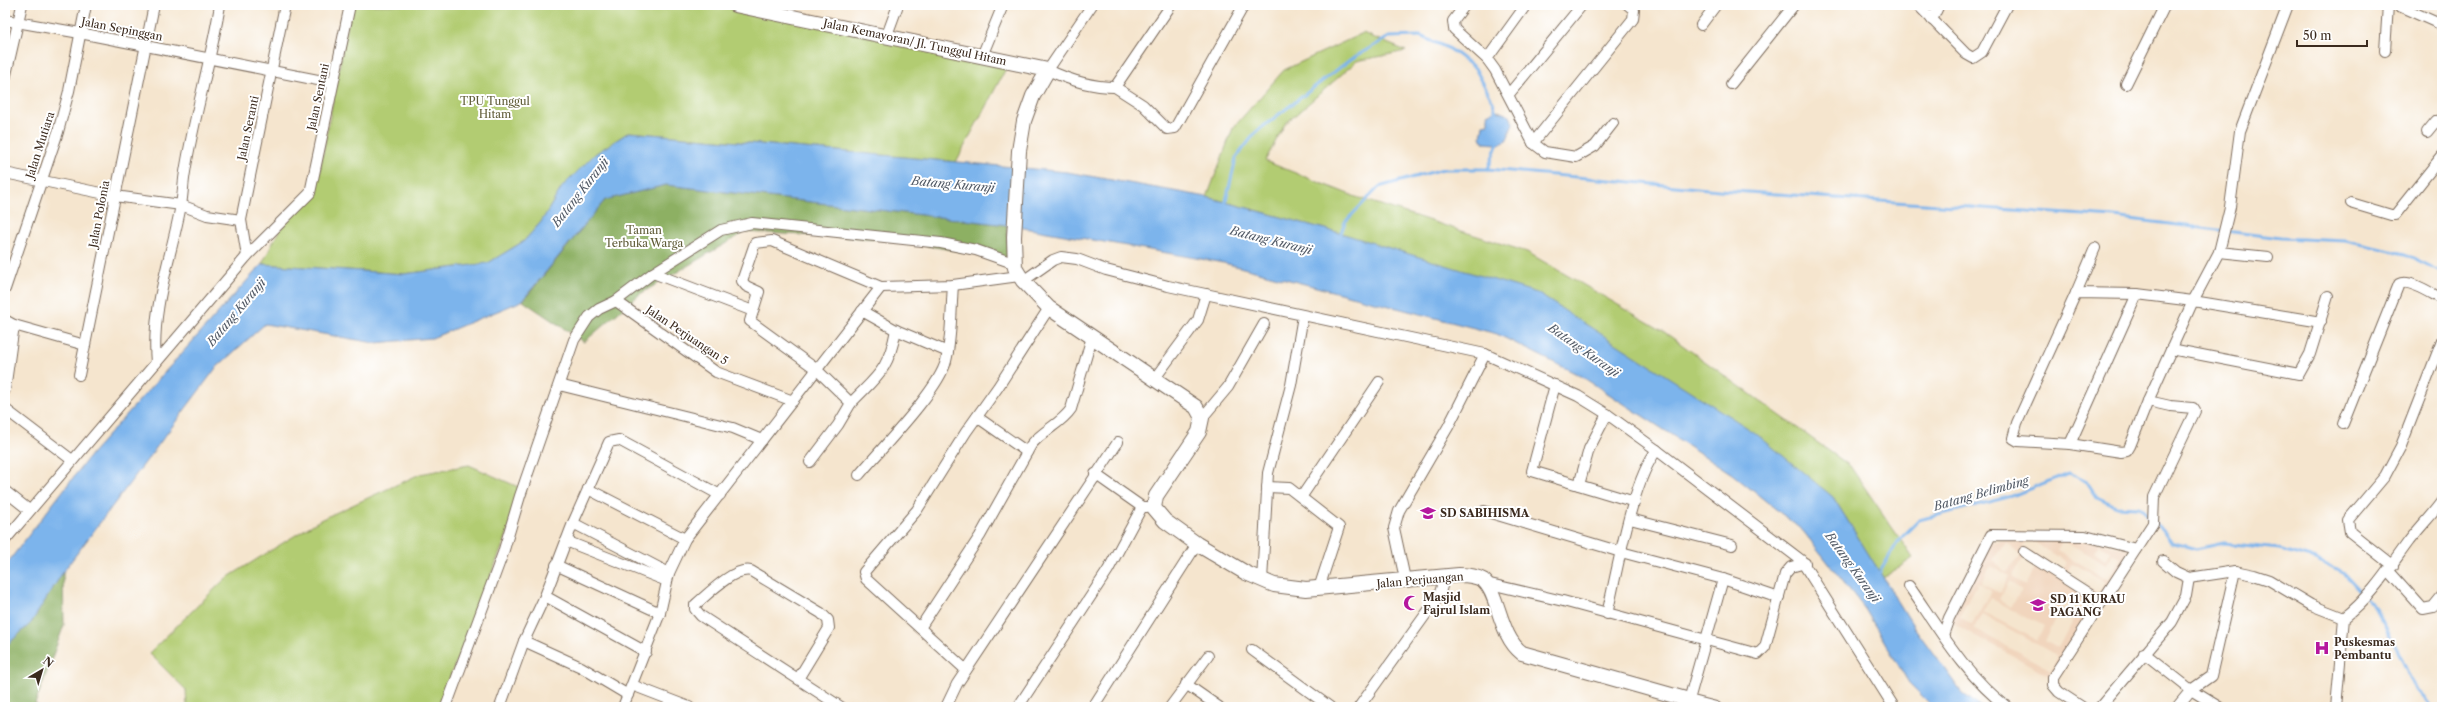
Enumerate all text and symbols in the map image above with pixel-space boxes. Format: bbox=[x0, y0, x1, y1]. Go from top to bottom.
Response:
street label: Jalan Sepinggan bbox=[78, 14, 164, 44]
street label: Jalan Kemayoran/ Jl. Tunggul Hitam bbox=[820, 15, 1009, 68]
scale bar bbox=[2297, 22, 2367, 48]
text: 50 m bbox=[2303, 28, 2332, 43]
street label: Jalan Sentani bbox=[304, 62, 332, 134]
street label: Jalan Seranti bbox=[234, 94, 262, 164]
park label: TPU Tunggul Hitam bbox=[460, 94, 531, 121]
street label: Jalan Mutiara bbox=[22, 110, 57, 182]
water label: Batang Kuranji bbox=[548, 153, 612, 230]
water label: Batang Kuranji bbox=[910, 173, 997, 195]
street label: Jalan Polonia bbox=[85, 179, 112, 251]
water label: Batang Kuranji bbox=[1228, 222, 1315, 258]
park label: Taman Terbuka Warga bbox=[605, 223, 684, 250]
water label: Batang Kuranji bbox=[203, 274, 269, 350]
street label: Jalan Perjuangan 5 bbox=[642, 301, 731, 368]
water label: Batang Kuranji bbox=[1545, 319, 1624, 381]
water label: Batang Belimbing bbox=[1931, 472, 2032, 514]
school or university icon: SD SABIHISMA bbox=[1419, 504, 1437, 522]
place label: SD SABIHISMA bbox=[1440, 506, 1530, 520]
water label: Batang Kuranji bbox=[1822, 528, 1884, 606]
street label: Jalan Perjuangan bbox=[1374, 569, 1464, 591]
place label: Masjid Fajrul Islam bbox=[1423, 590, 1490, 617]
place label: SD 11 KURAU PAGANG bbox=[2050, 592, 2125, 619]
mosque icon: Masjid Fajrul Islam bbox=[1402, 594, 1420, 612]
school or university icon: SD 11 KURAU PAGANG bbox=[2029, 596, 2047, 614]
place label: Puskesmas Pembantu bbox=[2334, 635, 2395, 662]
hospital icon: Puskesmas Pembantu bbox=[2313, 639, 2331, 657]
north arrow bbox=[22, 650, 62, 690]
text: N bbox=[40, 654, 57, 671]

